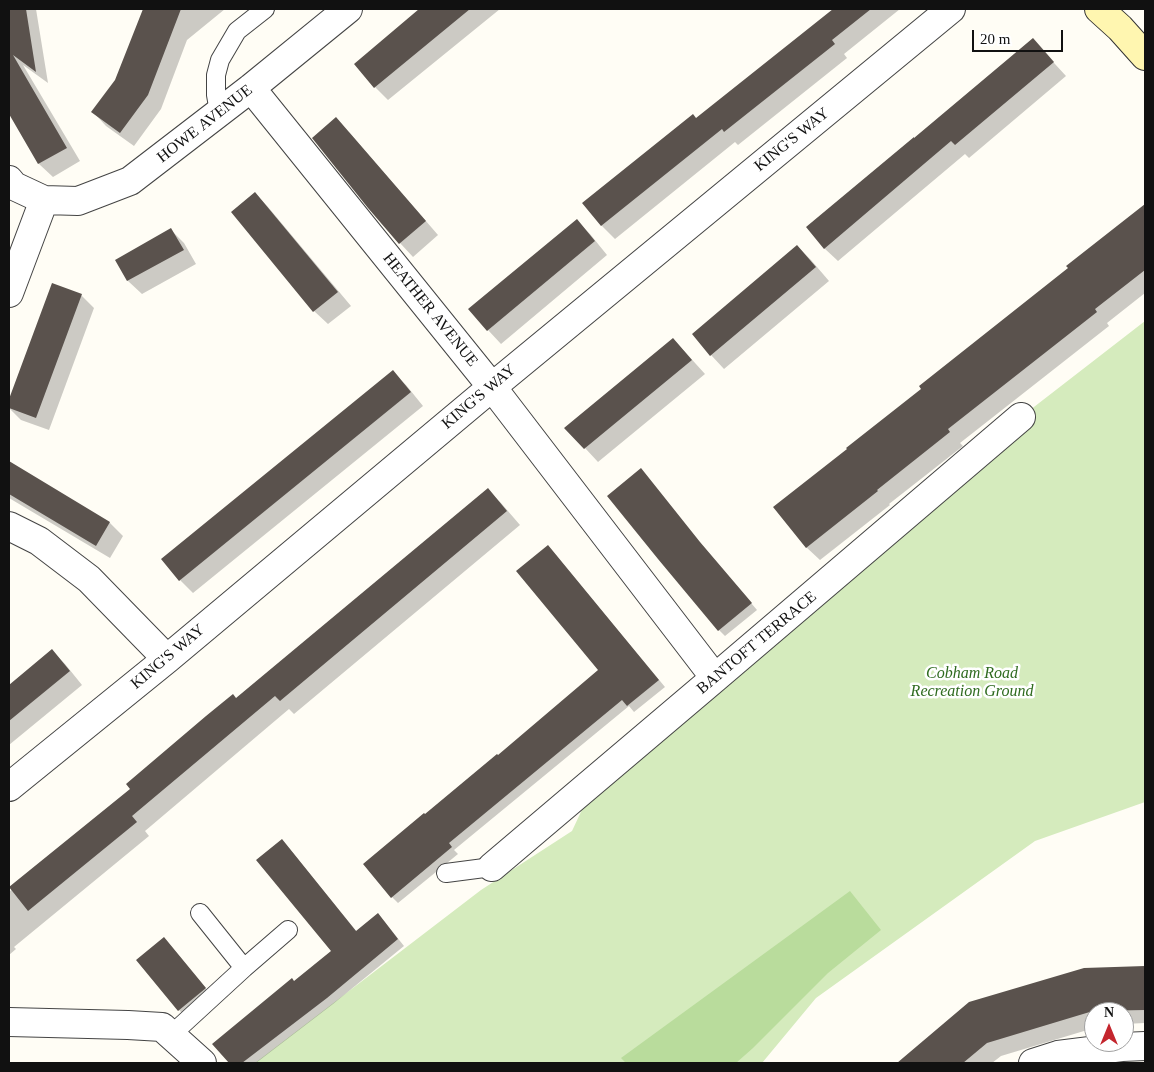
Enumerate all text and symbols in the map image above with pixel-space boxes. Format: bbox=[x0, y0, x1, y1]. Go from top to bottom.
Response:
scale bar bbox=[974, 20, 1065, 52]
text: 20 m bbox=[980, 31, 1010, 47]
street label: HOWE AVENUE bbox=[154, 81, 256, 167]
street label: KING'S WAY bbox=[751, 104, 833, 176]
street label: HEATHER AVENUE bbox=[378, 249, 482, 371]
street label: KING'S WAY bbox=[438, 360, 520, 434]
street label: BANTOFT TERRACE bbox=[693, 587, 821, 699]
street label: KING'S WAY bbox=[127, 620, 209, 694]
park label: Cobham Road Recreation Ground bbox=[911, 664, 1033, 702]
north arrow bbox=[1084, 1002, 1134, 1052]
text: N bbox=[1104, 1005, 1114, 1020]

